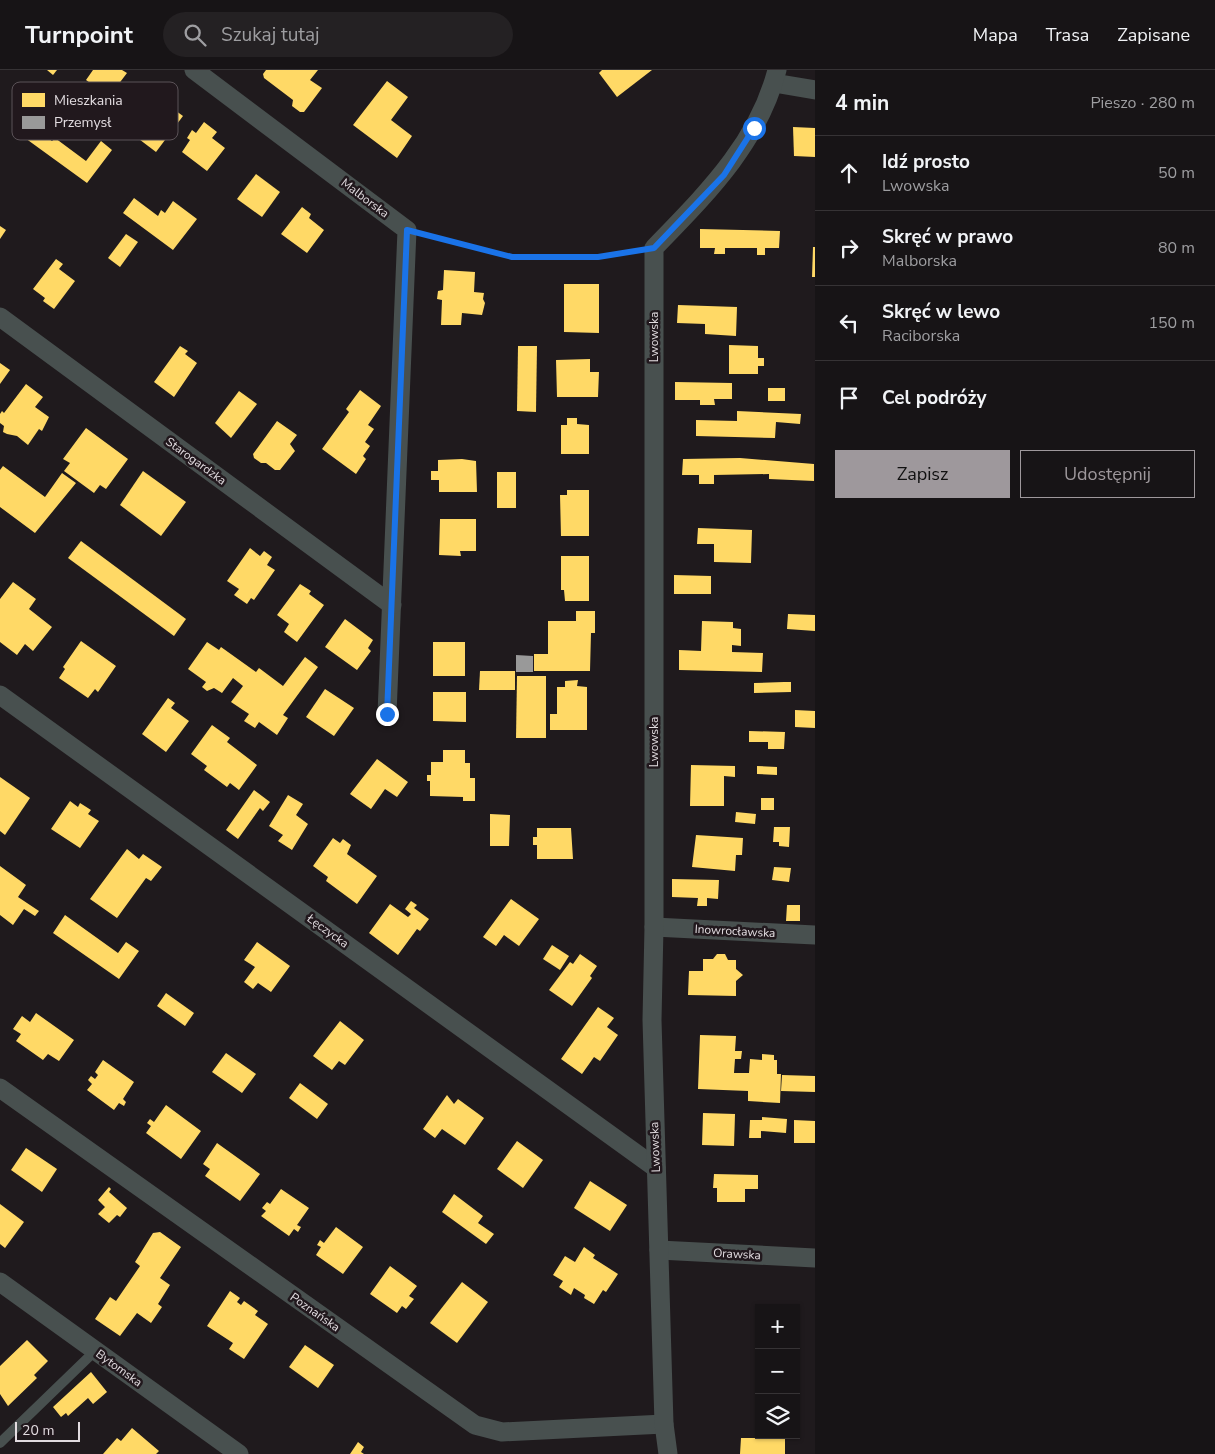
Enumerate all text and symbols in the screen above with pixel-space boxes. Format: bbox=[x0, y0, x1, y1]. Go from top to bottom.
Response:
search box bbox=[163, 12, 513, 57]
text: Turnpoint bbox=[25, 19, 133, 51]
icon: search bbox=[181, 21, 209, 49]
text: Szukaj tutaj bbox=[221, 22, 320, 48]
text: Mapa bbox=[973, 23, 1018, 47]
text: Trasa bbox=[1046, 23, 1089, 47]
text: Zapisane bbox=[1117, 23, 1190, 47]
legend bbox=[12, 82, 178, 140]
text: 4 min bbox=[835, 89, 889, 117]
text: Mieszkania bbox=[54, 91, 123, 110]
text: Pieszo · 280 m bbox=[1090, 92, 1195, 114]
text: Przemysł bbox=[54, 113, 112, 132]
route start bbox=[743, 117, 766, 140]
text: Idź prosto bbox=[882, 149, 970, 175]
icon: ahead bbox=[835, 159, 863, 187]
text: 50 m bbox=[1158, 162, 1195, 184]
street label: Malborska bbox=[338, 175, 392, 221]
text: Lwowska bbox=[882, 175, 950, 197]
text: Skręć w prawo bbox=[882, 224, 1013, 250]
icon: right bbox=[835, 234, 863, 262]
text: 80 m bbox=[1158, 237, 1195, 259]
text: Malborska bbox=[882, 250, 957, 272]
text: Skręć w lewo bbox=[882, 299, 1000, 325]
icon: left bbox=[835, 309, 863, 337]
street label: Lwowska bbox=[646, 312, 662, 362]
text: 150 m bbox=[1148, 312, 1195, 334]
text: Raciborska bbox=[882, 325, 960, 347]
icon: arrive bbox=[835, 384, 863, 412]
text: Cel podróży bbox=[882, 385, 986, 411]
street label: Starogardzka bbox=[162, 434, 230, 488]
button: Zapisz bbox=[835, 450, 1010, 498]
button: Udostępnij bbox=[1020, 450, 1195, 498]
route end bbox=[376, 703, 399, 726]
street label: Lwowska bbox=[646, 717, 662, 767]
street label: Łęczycka bbox=[303, 910, 352, 952]
street label: Inowrocławska bbox=[694, 921, 776, 941]
street label: Lwowska bbox=[646, 1121, 664, 1173]
street label: Orawska bbox=[713, 1245, 761, 1263]
street label: Poznańska bbox=[287, 1289, 343, 1335]
map controls bbox=[755, 1304, 800, 1439]
button: + bbox=[755, 1304, 800, 1349]
street label: Bytomska bbox=[93, 1346, 145, 1390]
button: − bbox=[755, 1349, 800, 1394]
button: layers bbox=[755, 1394, 800, 1439]
scale bar bbox=[15, 1419, 80, 1442]
text: 20 m bbox=[22, 1421, 54, 1440]

